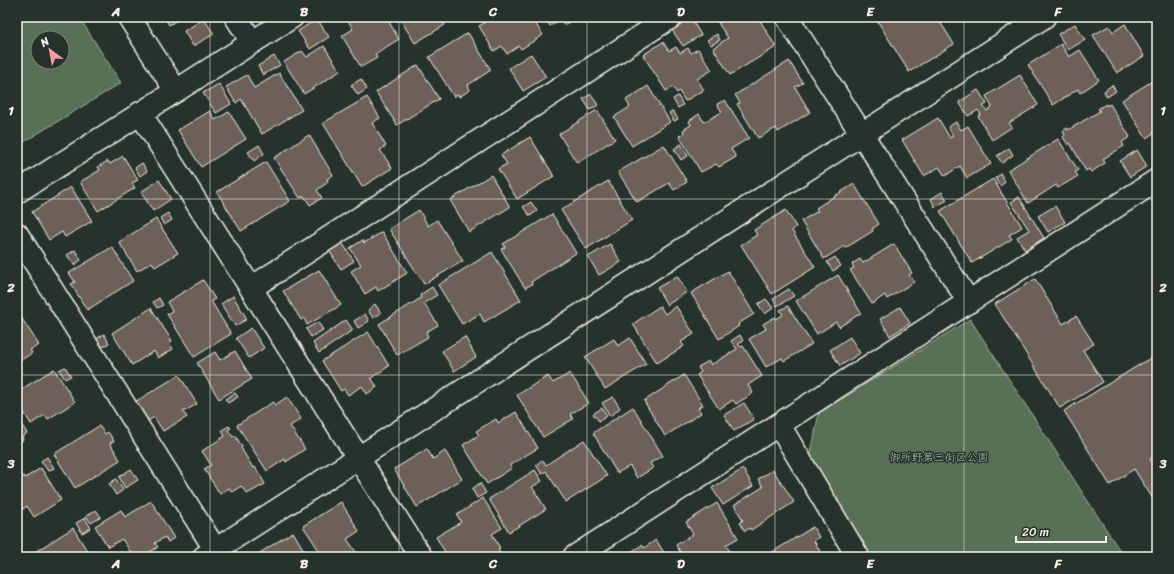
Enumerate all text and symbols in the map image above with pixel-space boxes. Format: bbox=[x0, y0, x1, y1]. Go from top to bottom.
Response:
text: A bbox=[111, 0, 120, 23]
text: B bbox=[300, 0, 309, 23]
text: C bbox=[488, 0, 498, 23]
text: D bbox=[677, 0, 685, 23]
text: E bbox=[866, 0, 875, 23]
text: F bbox=[1053, 0, 1062, 23]
north arrow bbox=[30, 30, 70, 70]
text: N bbox=[36, 32, 54, 53]
text: 1 bbox=[8, 99, 14, 122]
text: 1 bbox=[1160, 99, 1166, 122]
text: 2 bbox=[6, 276, 15, 299]
text: 2 bbox=[1158, 276, 1167, 299]
park label: 御所野第三街区公園 bbox=[890, 448, 989, 467]
text: 3 bbox=[6, 452, 15, 475]
text: 3 bbox=[1158, 452, 1167, 475]
scale bar bbox=[1016, 518, 1106, 544]
text: 20 m bbox=[1022, 521, 1049, 543]
text: A bbox=[111, 552, 120, 574]
text: B bbox=[300, 552, 309, 574]
text: C bbox=[488, 552, 498, 574]
text: D bbox=[677, 552, 685, 574]
text: E bbox=[866, 552, 875, 574]
text: F bbox=[1053, 552, 1062, 574]

